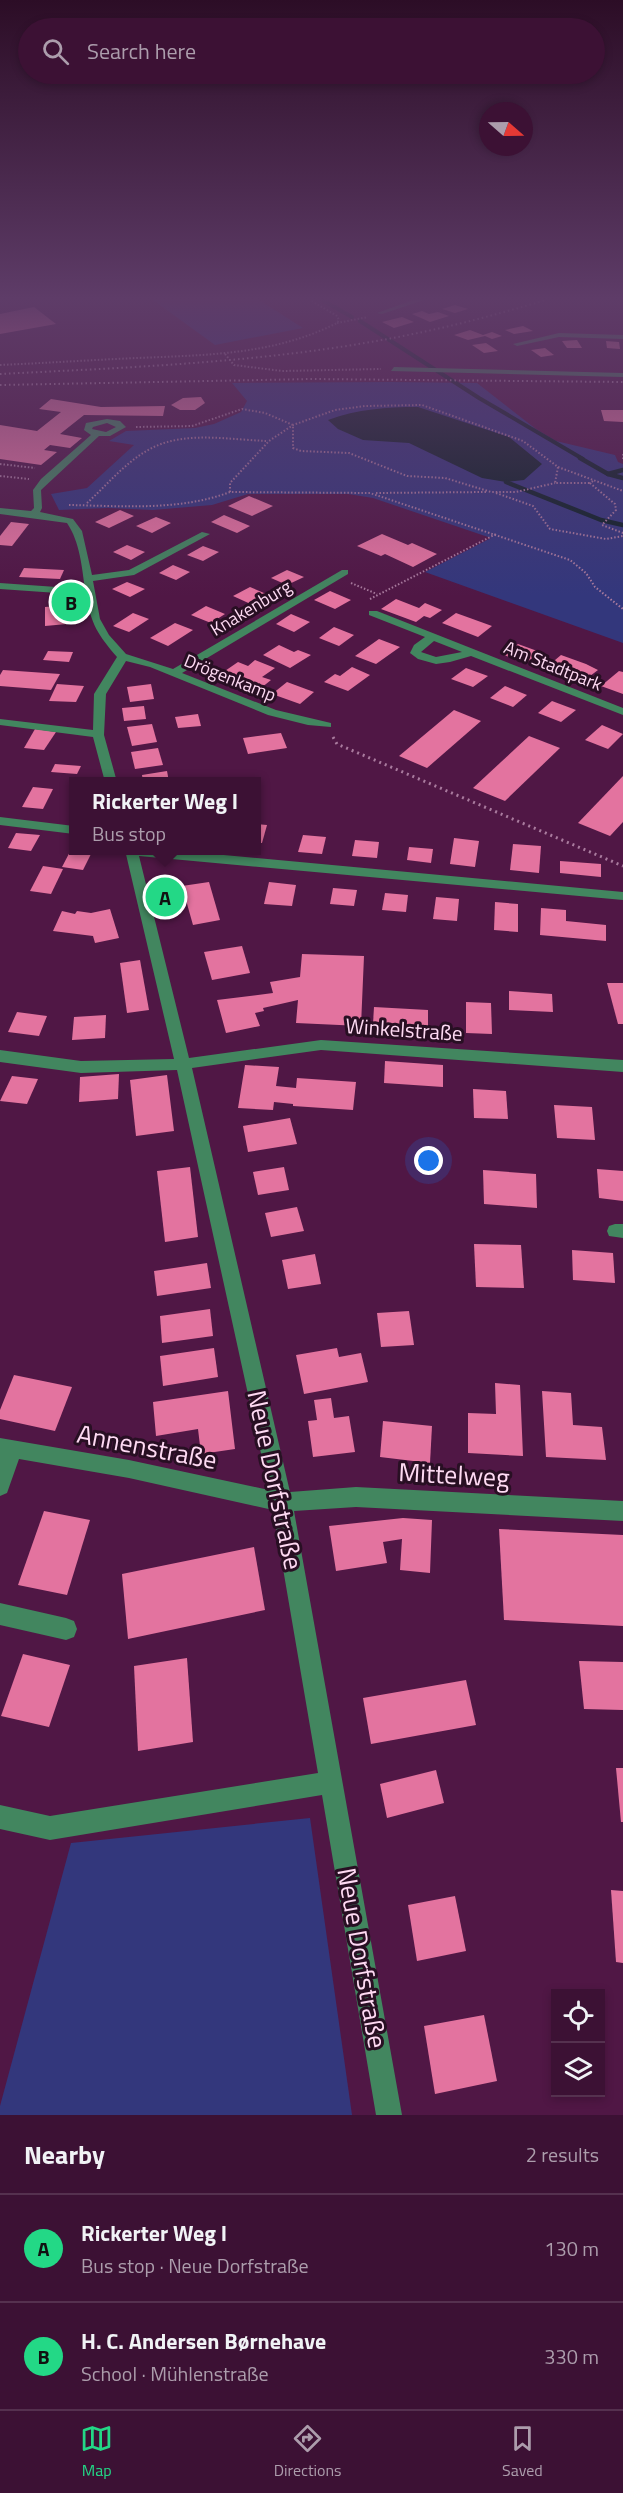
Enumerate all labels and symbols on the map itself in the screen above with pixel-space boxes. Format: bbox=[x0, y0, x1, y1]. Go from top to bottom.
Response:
north arrow bbox=[479, 102, 533, 156]
street label: Knakenburg bbox=[205, 573, 296, 642]
pin: B bbox=[52, 580, 90, 624]
street label: Am Stadtpark bbox=[500, 634, 607, 698]
street label: Drögenkamp bbox=[180, 647, 280, 708]
pin: A bbox=[146, 874, 184, 920]
street label: Winkelstraße bbox=[344, 1009, 464, 1049]
your location bbox=[414, 1146, 443, 1175]
street label: Neue Dorfstraße bbox=[237, 1387, 314, 1573]
street label: Annenstraße bbox=[74, 1414, 220, 1479]
street label: Mittelweg bbox=[398, 1452, 511, 1497]
street label: Neue Dorfstraße bbox=[327, 1865, 398, 2051]

